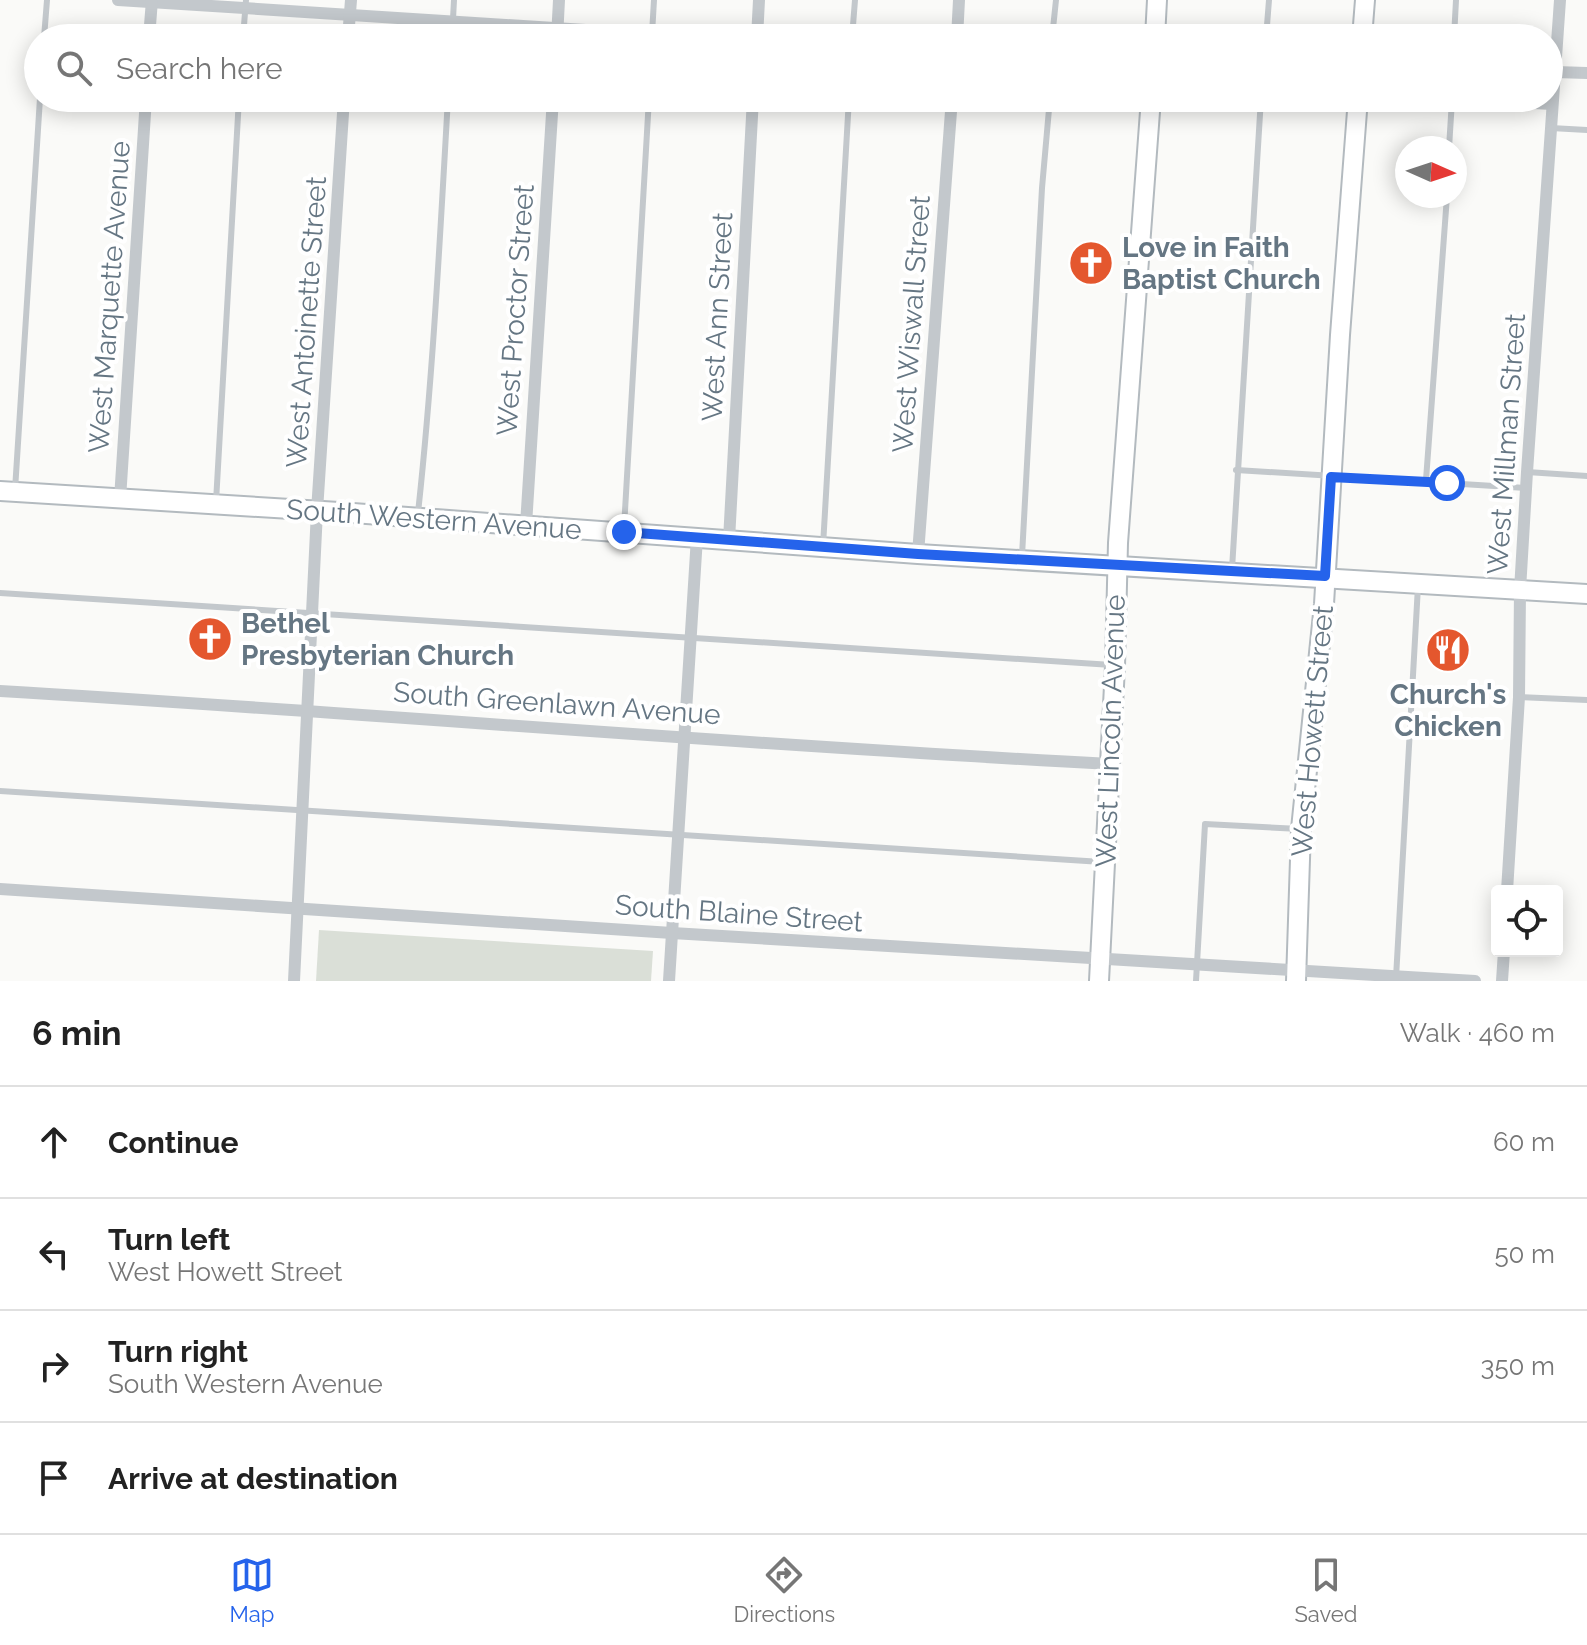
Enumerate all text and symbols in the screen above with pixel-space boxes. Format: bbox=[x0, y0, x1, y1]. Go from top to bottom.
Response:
search box bbox=[24, 24, 1563, 112]
icon: search bbox=[52, 46, 96, 90]
text: Search here bbox=[116, 51, 283, 86]
north arrow bbox=[1395, 136, 1467, 208]
street label: West Marquette Avenue bbox=[82, 140, 137, 454]
street label: West Antoinette Street bbox=[280, 174, 333, 469]
street label: West Proctor Street bbox=[490, 182, 541, 437]
street label: West Wiswall Street bbox=[886, 193, 937, 454]
street label: West Ann Street bbox=[696, 211, 739, 422]
place label: Love in Faith Baptist Church bbox=[1122, 231, 1321, 296]
church icon: Love in Faith Baptist Church bbox=[1067, 239, 1115, 287]
street label: West Millman Street bbox=[1481, 312, 1532, 576]
route start bbox=[1429, 465, 1465, 501]
street label: South Western Avenue bbox=[285, 493, 583, 546]
route end bbox=[606, 514, 642, 550]
street label: West Lincoln Avenue bbox=[1089, 594, 1132, 868]
street label: West Howett Street bbox=[1285, 603, 1340, 858]
place label: Bethel Presbyterian Church bbox=[241, 607, 514, 672]
church icon: Bethel Presbyterian Church bbox=[186, 615, 234, 663]
restaurant icon: Church's Chicken bbox=[1424, 626, 1472, 674]
street label: South Greenlawn Avenue bbox=[392, 676, 722, 731]
place label: Church's Chicken bbox=[1390, 678, 1506, 743]
map controls bbox=[1491, 885, 1563, 957]
button: locate bbox=[1491, 885, 1563, 957]
street label: South Blaine Street bbox=[614, 888, 865, 939]
text: 6 min bbox=[32, 1013, 122, 1053]
text: Walk · 460 m bbox=[1400, 1018, 1555, 1048]
icon: ahead bbox=[32, 1120, 76, 1164]
text: Continue bbox=[108, 1125, 239, 1160]
text: 60 m bbox=[1493, 1127, 1555, 1157]
text: Turn left bbox=[108, 1222, 230, 1257]
icon: left bbox=[32, 1232, 76, 1276]
text: 50 m bbox=[1494, 1239, 1555, 1269]
text: West Howett Street bbox=[108, 1257, 343, 1287]
text: Turn right bbox=[108, 1334, 248, 1369]
icon: right bbox=[32, 1344, 76, 1388]
text: 350 m bbox=[1481, 1351, 1555, 1381]
text: South Western Avenue bbox=[108, 1369, 383, 1399]
icon: arrive bbox=[32, 1456, 76, 1500]
text: Arrive at destination bbox=[108, 1461, 398, 1496]
tab: Map bbox=[230, 1553, 274, 1627]
tab: Directions bbox=[734, 1553, 835, 1627]
tab: Saved bbox=[1294, 1553, 1357, 1627]

